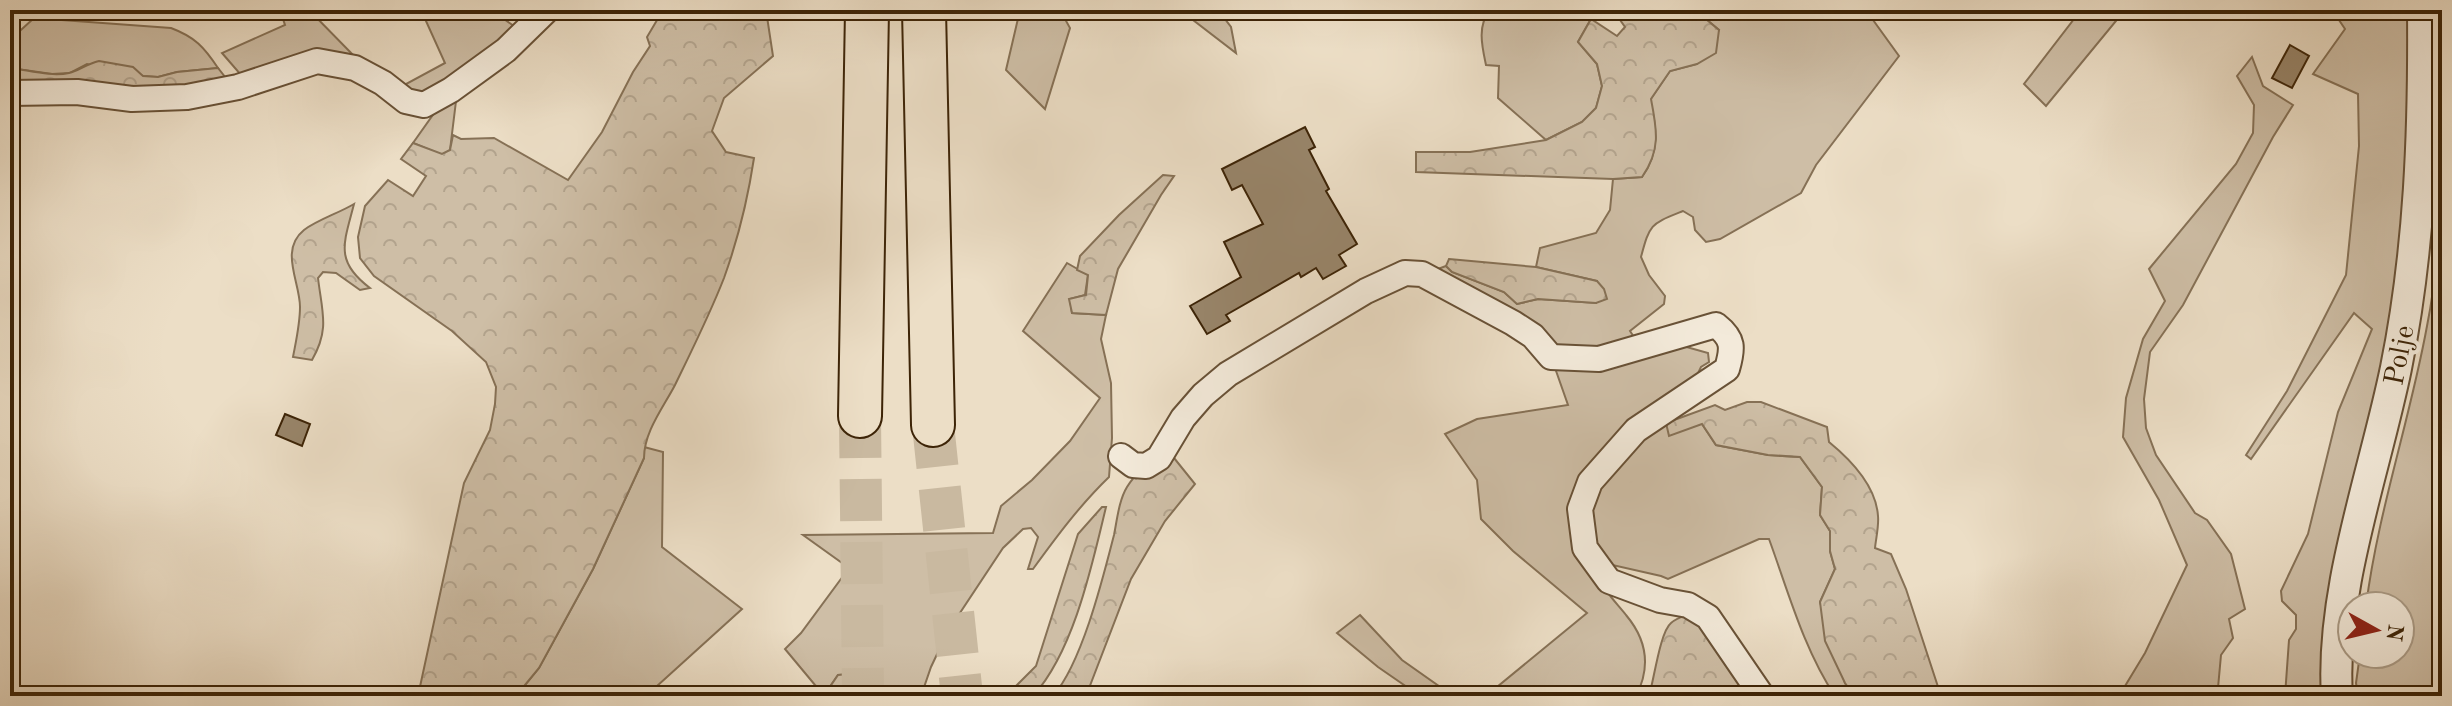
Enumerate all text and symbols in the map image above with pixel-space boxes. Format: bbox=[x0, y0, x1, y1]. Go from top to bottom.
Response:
street label: Polje bbox=[2381, 323, 2420, 388]
north arrow bbox=[2336, 590, 2416, 670]
text: N bbox=[2382, 623, 2406, 643]

